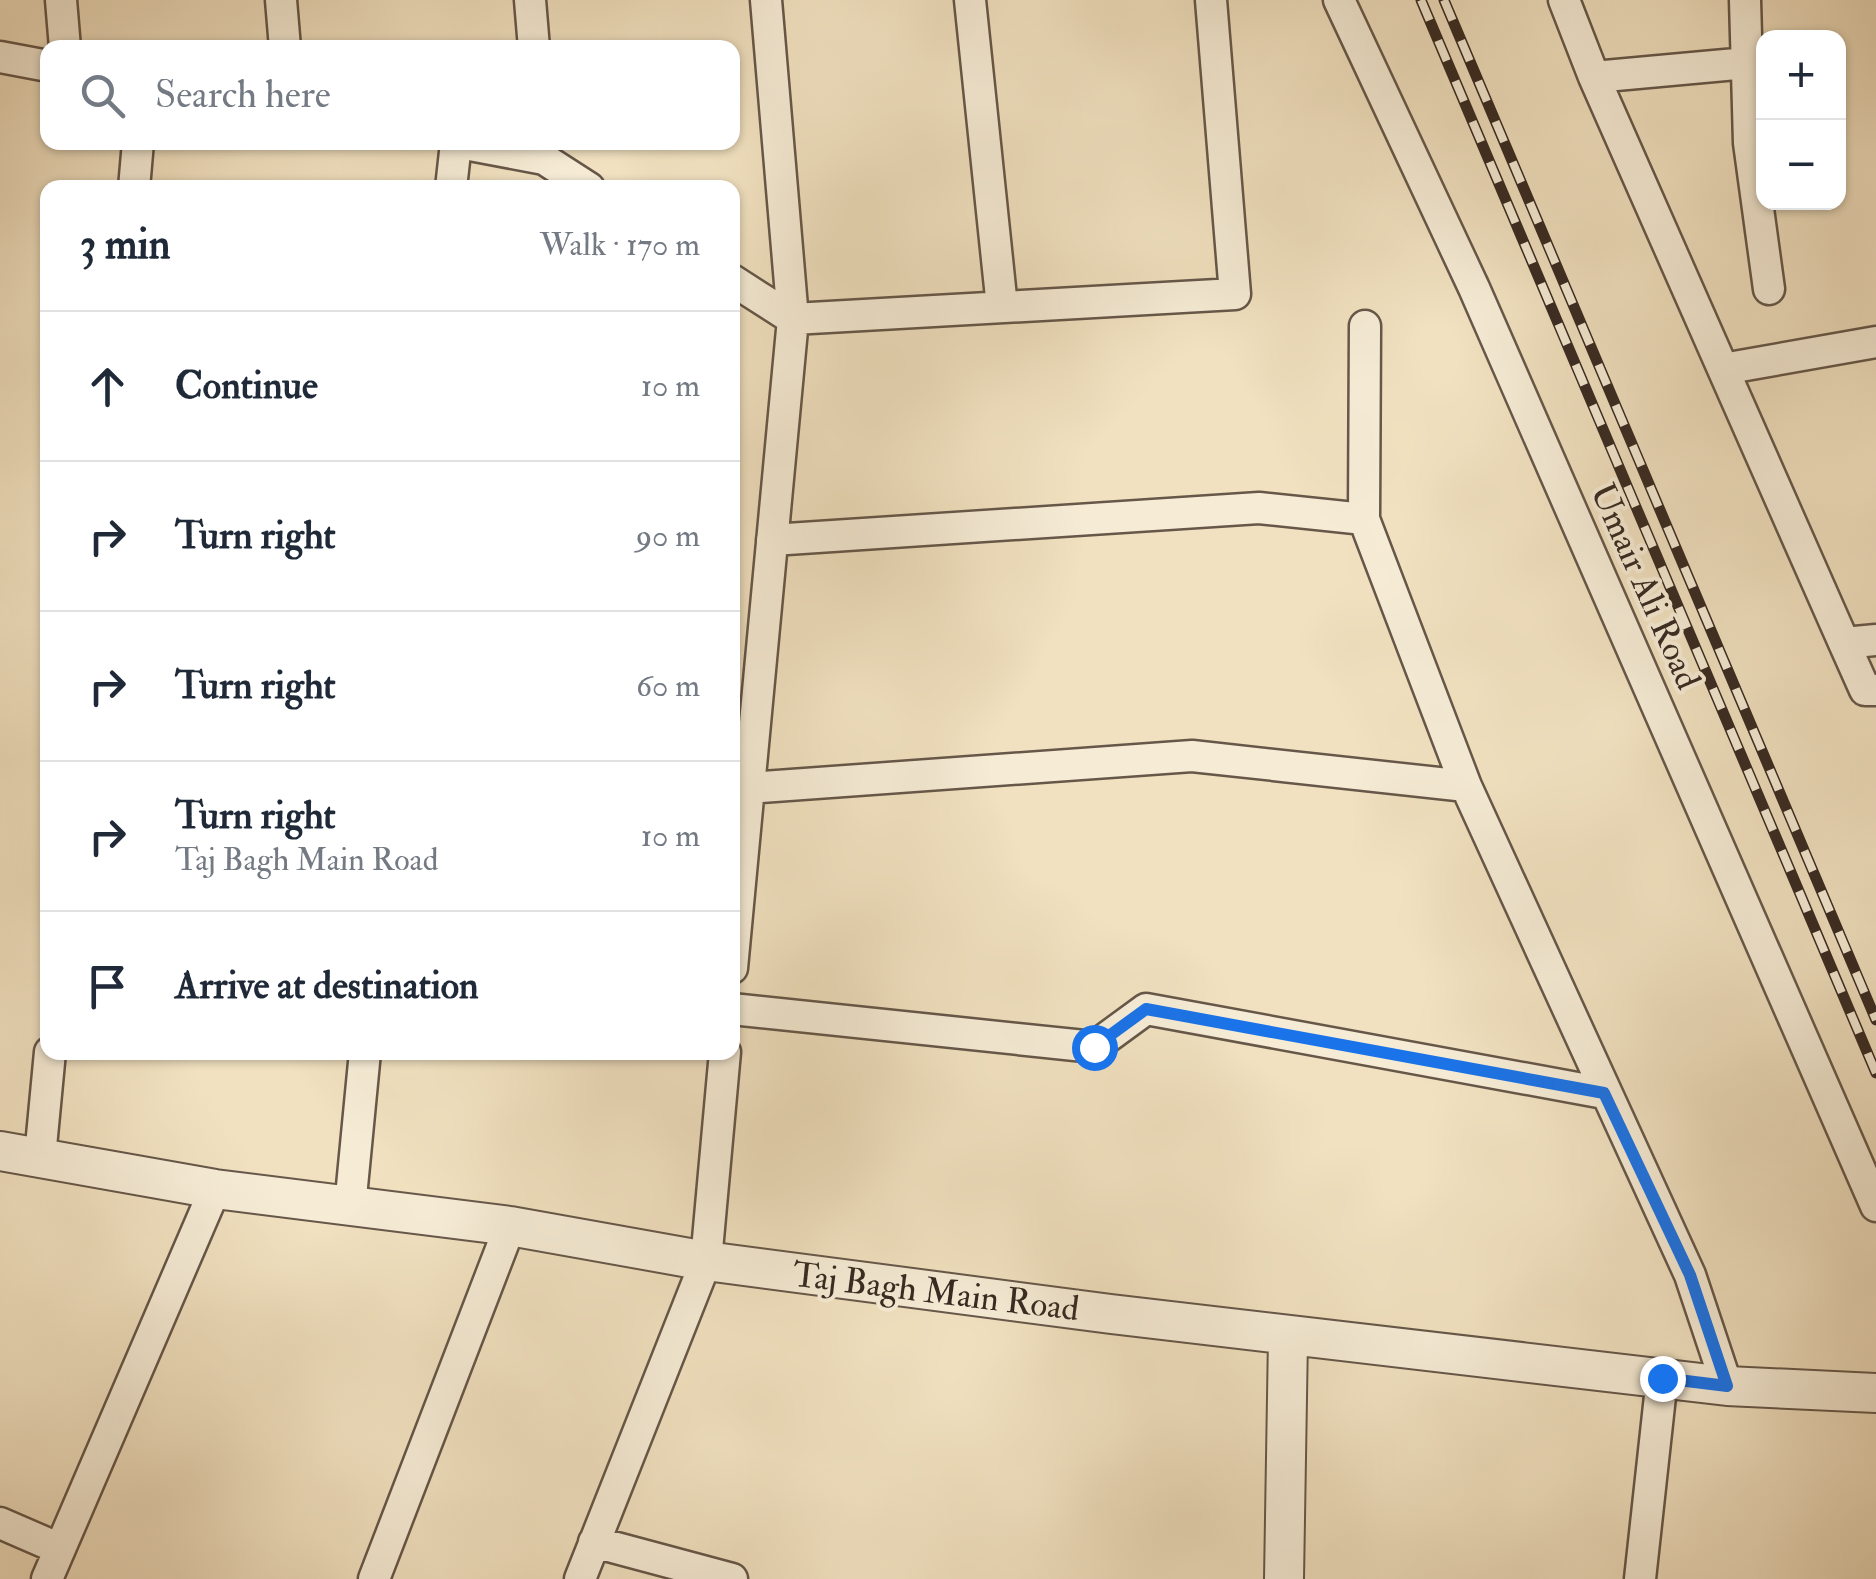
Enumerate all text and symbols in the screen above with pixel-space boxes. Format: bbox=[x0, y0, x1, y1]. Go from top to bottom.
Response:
map controls bbox=[1756, 30, 1846, 210]
button: + bbox=[1756, 30, 1846, 120]
search box bbox=[40, 40, 740, 150]
icon: search bbox=[75, 68, 130, 123]
text: Search here bbox=[155, 71, 331, 119]
button: − bbox=[1756, 120, 1846, 210]
text: 3 min bbox=[80, 219, 170, 271]
text: Walk · 170 m bbox=[540, 225, 700, 265]
icon: ahead bbox=[80, 359, 135, 414]
text: Continue bbox=[175, 362, 318, 410]
text: 10 m bbox=[641, 366, 700, 406]
street label: Umair Ali Road bbox=[1580, 477, 1710, 696]
icon: right bbox=[80, 509, 135, 564]
text: Turn right bbox=[175, 512, 336, 560]
text: 90 m bbox=[636, 516, 700, 556]
icon: right bbox=[80, 659, 135, 714]
text: Turn right bbox=[175, 662, 336, 710]
text: 60 m bbox=[636, 666, 700, 706]
text: Turn right bbox=[175, 792, 336, 840]
icon: right bbox=[80, 809, 135, 864]
text: 10 m bbox=[641, 816, 700, 856]
text: Taj Bagh Main Road bbox=[175, 840, 438, 880]
icon: arrive bbox=[80, 959, 135, 1014]
text: Arrive at destination bbox=[175, 962, 479, 1010]
route start bbox=[1072, 1025, 1118, 1071]
street label: Taj Bagh Main Road bbox=[790, 1253, 1082, 1331]
route end bbox=[1640, 1356, 1686, 1402]

